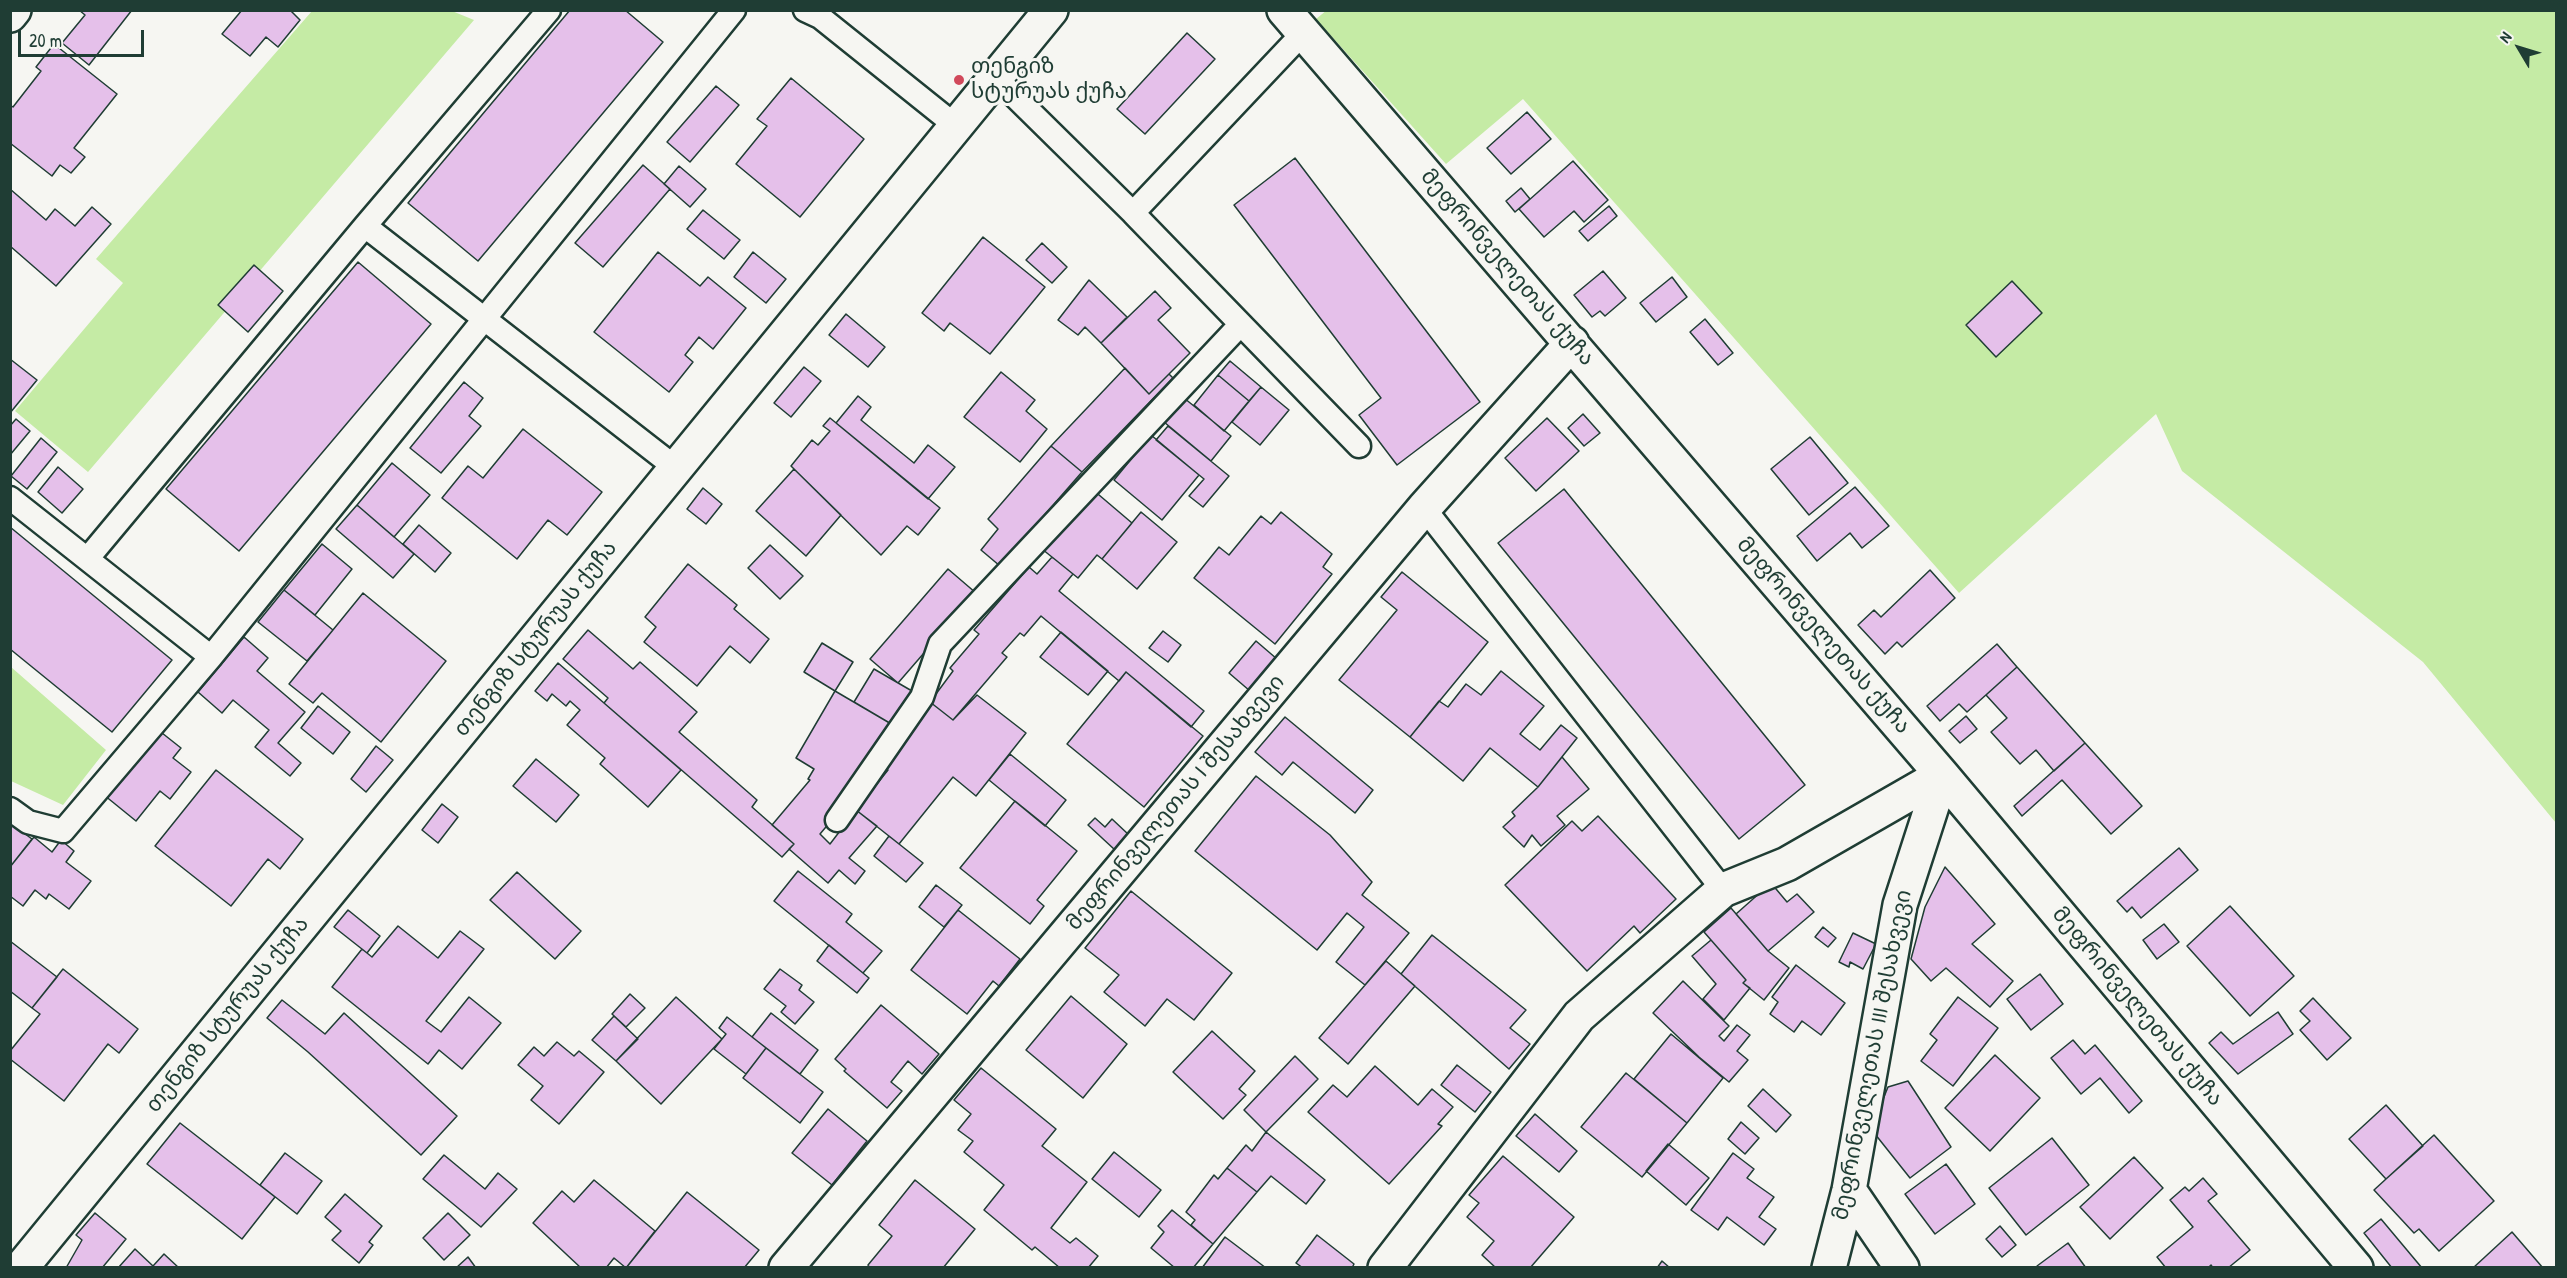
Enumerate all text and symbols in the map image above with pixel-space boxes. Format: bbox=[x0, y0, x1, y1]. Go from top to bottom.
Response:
scale bar bbox=[21, 18, 147, 56]
north arrow bbox=[2489, 18, 2549, 78]
text: N bbox=[2494, 27, 2516, 47]
text: 20 m bbox=[29, 28, 62, 53]
place label: თენგიზ სტურუას ქუჩა bbox=[971, 54, 1127, 106]
marker: თენგიზ სტურუას ქუჩა bbox=[952, 73, 966, 87]
street label: მეფრინველეთას ქუჩა bbox=[1414, 164, 1600, 372]
street label: მეფრინველეთას ქუჩა bbox=[1730, 532, 1916, 740]
street label: თენგიზ სტურუას ქუჩა bbox=[449, 536, 623, 742]
street label: მეფრინველეთას I შესახვევი bbox=[1061, 670, 1291, 936]
street label: მეფრინველეთას III შესახვევი bbox=[1828, 888, 1918, 1222]
street label: მეფრინველეთას ქუჩა bbox=[2046, 902, 2228, 1112]
street label: თენგიზ სტურუას ქუჩა bbox=[141, 912, 315, 1118]

